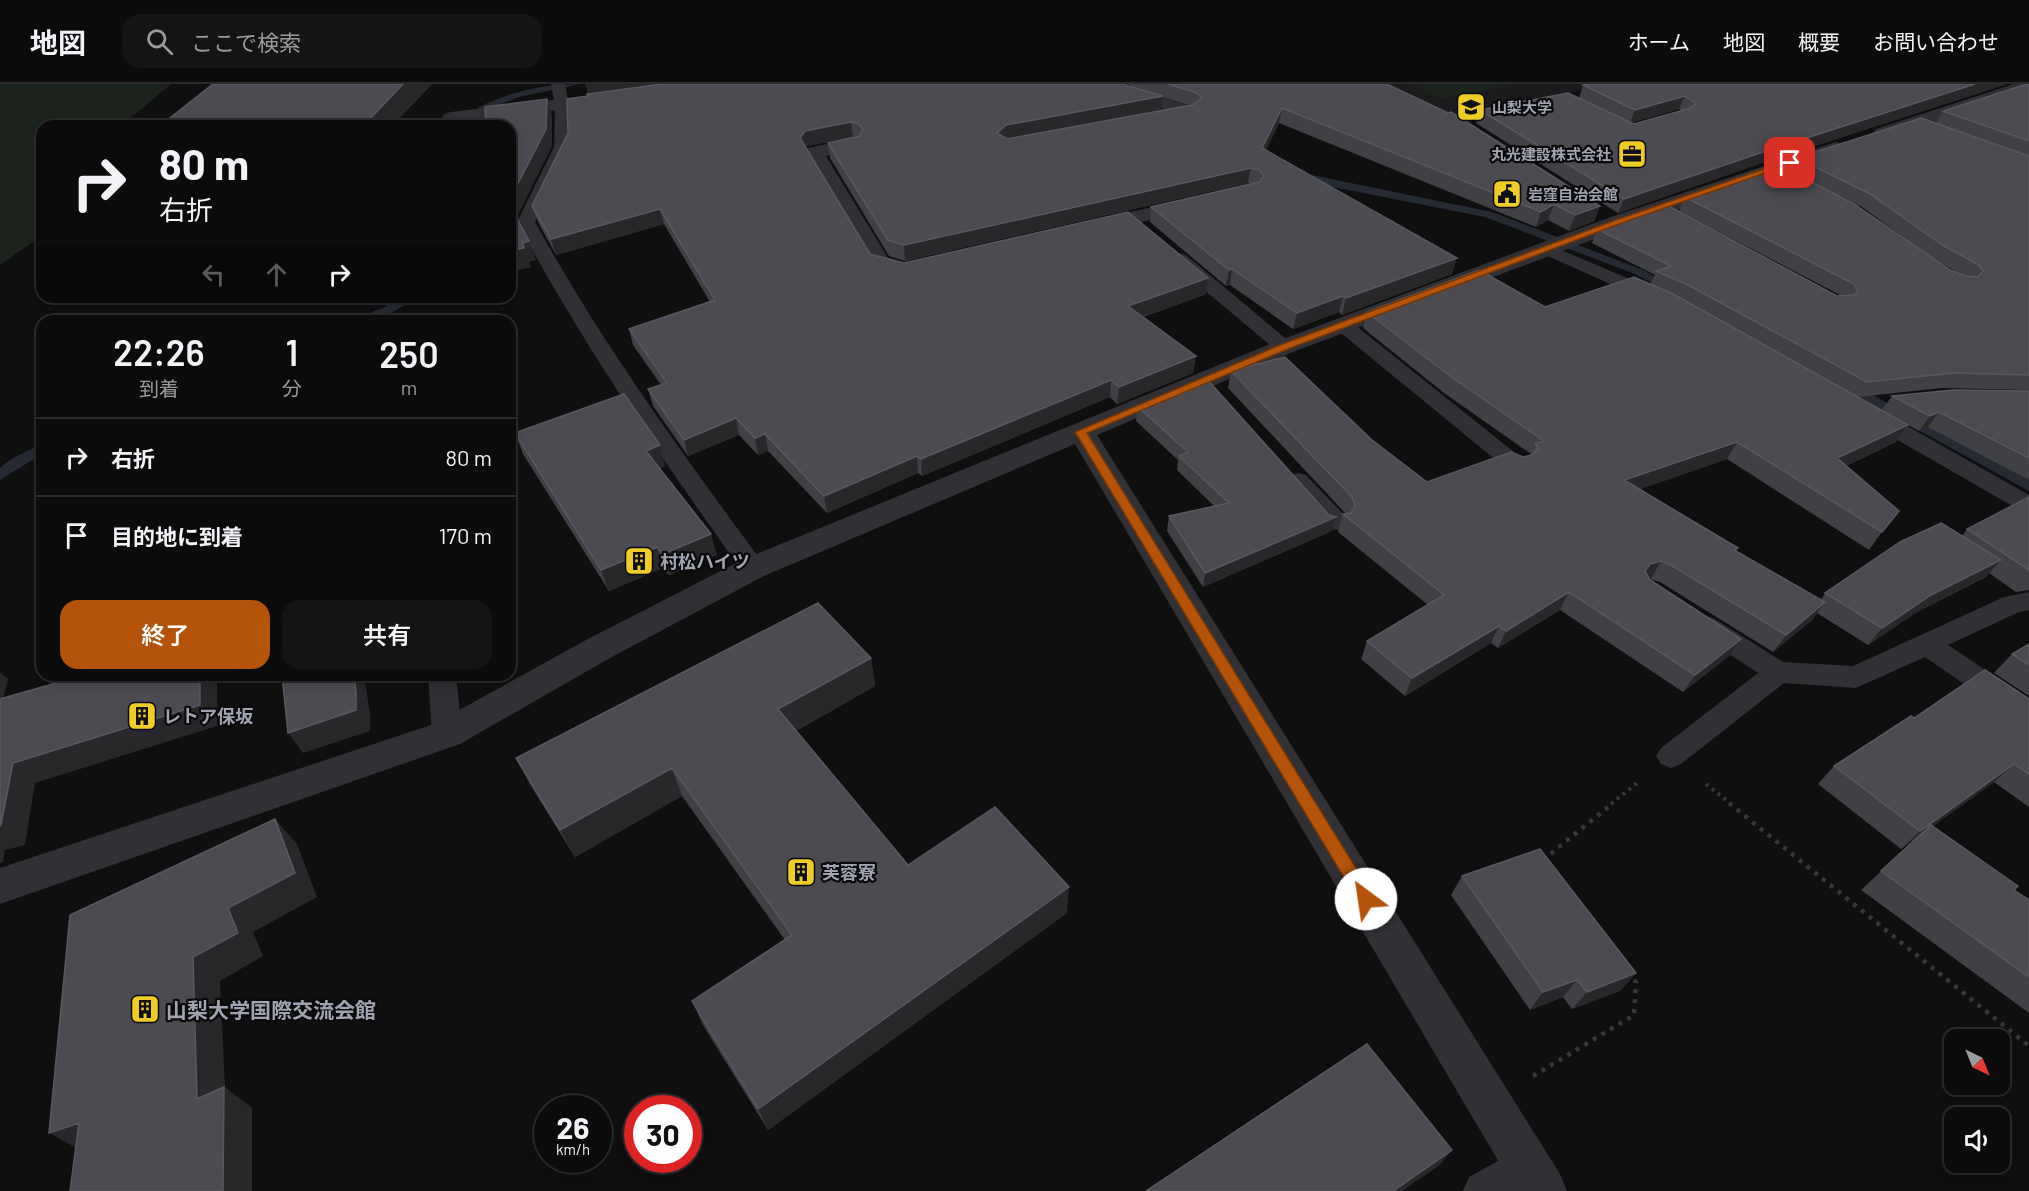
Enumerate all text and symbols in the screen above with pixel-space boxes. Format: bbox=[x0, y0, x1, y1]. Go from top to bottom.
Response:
search box bbox=[122, 14, 542, 68]
text: 地図 bbox=[30, 25, 86, 59]
icon: search bbox=[143, 25, 176, 58]
text: ここで検索 bbox=[191, 29, 301, 55]
text: ホーム bbox=[1628, 29, 1690, 54]
text: 地図 bbox=[1723, 29, 1765, 54]
text: 概要 bbox=[1798, 29, 1840, 54]
text: お問い合わせ bbox=[1873, 29, 1999, 54]
school or university icon: 山梨大学 bbox=[1455, 91, 1487, 123]
place label: 山梨大学 bbox=[1492, 98, 1552, 116]
pin bbox=[1764, 137, 1815, 188]
text: 80 m bbox=[159, 138, 249, 188]
office icon: 丸光建設株式会社 bbox=[1616, 138, 1648, 170]
icon: right bbox=[60, 144, 138, 222]
place label: 丸光建設株式会社 bbox=[1491, 145, 1611, 163]
icon: arrive bbox=[1773, 146, 1806, 179]
public building icon: 岩窪自治会館 bbox=[1491, 178, 1523, 210]
place label: 岩窪自治会館 bbox=[1528, 185, 1618, 203]
text: 右折 bbox=[159, 193, 213, 225]
icon: left bbox=[197, 258, 230, 291]
icon: ahead bbox=[260, 258, 293, 291]
icon: right bbox=[323, 258, 356, 291]
text: 22:26 bbox=[113, 330, 205, 373]
text: 1 bbox=[286, 330, 298, 373]
text: 250 bbox=[379, 332, 439, 375]
text: m bbox=[401, 375, 417, 399]
text: 到着 bbox=[139, 376, 179, 400]
text: 分 bbox=[282, 376, 302, 400]
icon: right bbox=[60, 441, 93, 474]
text: 80 m bbox=[446, 444, 492, 470]
text: 右折 bbox=[111, 445, 155, 471]
icon: arrive bbox=[60, 519, 93, 552]
text: 170 m bbox=[439, 522, 492, 548]
text: 目的地に到着 bbox=[111, 523, 243, 549]
building icon: 村松ハイツ bbox=[623, 545, 655, 577]
place label: 村松ハイツ bbox=[660, 550, 750, 572]
button: 終了 bbox=[60, 600, 270, 669]
button: 共有 bbox=[282, 600, 492, 669]
building icon: レトア保坂 bbox=[126, 700, 158, 732]
place label: レトア保坂 bbox=[163, 705, 254, 727]
building icon: 芙蓉寮 bbox=[785, 856, 817, 888]
place label: 芙蓉寮 bbox=[822, 861, 876, 883]
position arrow bbox=[1334, 867, 1398, 931]
building icon: 山梨大学国際交流会館 bbox=[129, 993, 161, 1025]
place label: 山梨大学国際交流会館 bbox=[166, 997, 376, 1022]
north arrow bbox=[1944, 1029, 2010, 1095]
map controls bbox=[1944, 1029, 2010, 1173]
speed limit sign: 30 bbox=[624, 1095, 702, 1173]
button: sound bbox=[1944, 1107, 2010, 1173]
text: 26 bbox=[557, 1109, 589, 1145]
text: km/h bbox=[556, 1140, 590, 1158]

